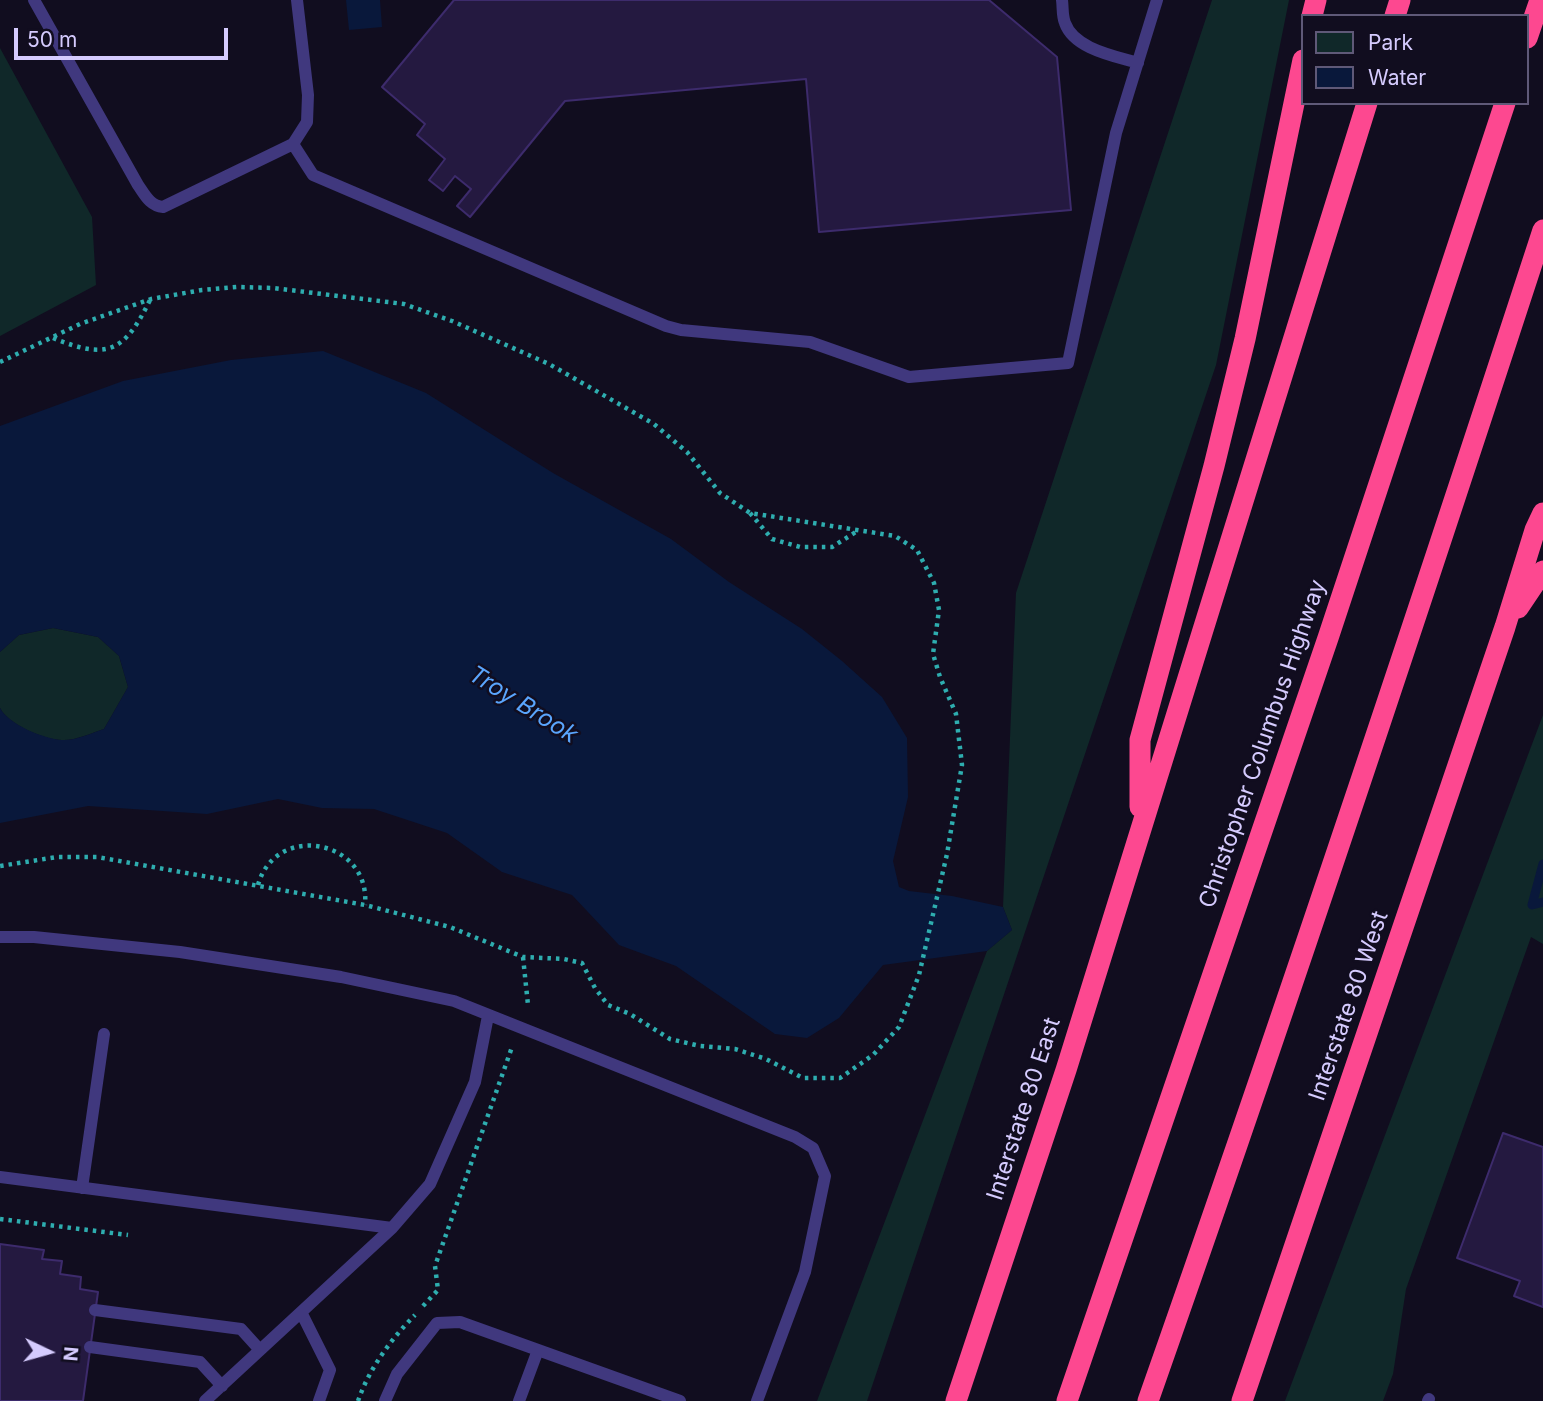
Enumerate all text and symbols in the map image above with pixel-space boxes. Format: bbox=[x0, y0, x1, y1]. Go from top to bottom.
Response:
scale bar bbox=[18, 14, 231, 58]
legend bbox=[1302, 14, 1529, 105]
text: 50 m bbox=[27, 27, 77, 52]
text: Park bbox=[1368, 30, 1413, 55]
text: Water bbox=[1368, 65, 1426, 90]
street label: Christopher Columbus Highway bbox=[1194, 576, 1332, 912]
water label: Troy Brook bbox=[463, 660, 583, 750]
street label: Interstate 80 West bbox=[1304, 908, 1394, 1104]
street label: Interstate 80 East bbox=[981, 1014, 1067, 1204]
north arrow bbox=[14, 1317, 84, 1387]
text: N bbox=[58, 1346, 83, 1362]

